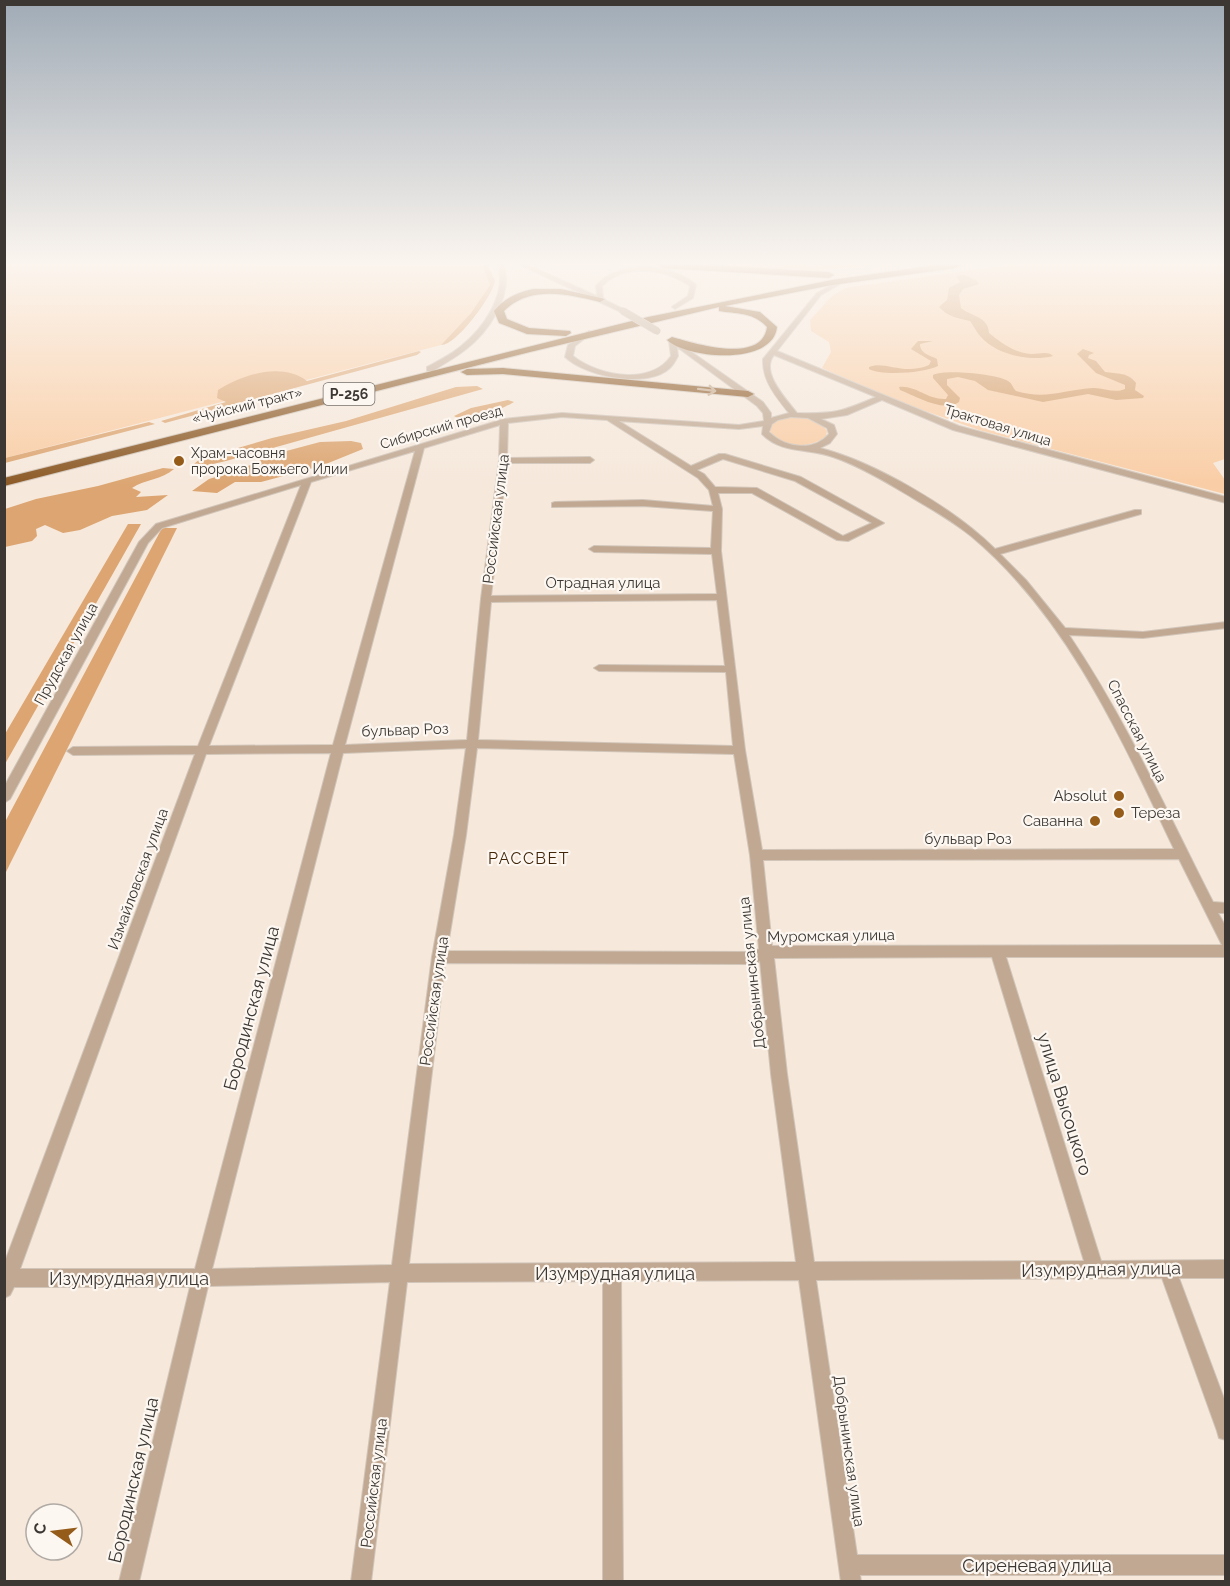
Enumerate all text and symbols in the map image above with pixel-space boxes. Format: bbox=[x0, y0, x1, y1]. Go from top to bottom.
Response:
road number: Р-256 bbox=[324, 383, 374, 405]
street label: «Чуйский тракт» bbox=[190, 384, 304, 426]
one-way arrow bbox=[696, 384, 716, 395]
street label: Трактовая улица bbox=[943, 401, 1053, 449]
street label: Сибирский проезд bbox=[378, 402, 504, 452]
place label: Храм-часовня пророка Божьего Илии bbox=[191, 445, 348, 477]
street label: Российская улица bbox=[479, 453, 513, 585]
marker: Храм-часовня пророка Божьего Илии bbox=[172, 454, 186, 468]
street label: Отрадная улица bbox=[545, 574, 661, 592]
street label: Прудская улица bbox=[30, 600, 102, 708]
street label: Спасская улица bbox=[1103, 677, 1171, 785]
street label: бульвар Роз bbox=[361, 719, 449, 741]
place label: Absolut bbox=[1053, 787, 1107, 805]
marker: Absolut bbox=[1112, 789, 1126, 803]
place label: Тереза bbox=[1131, 804, 1180, 822]
street label: Измайловская улица bbox=[104, 806, 172, 952]
marker: Тереза bbox=[1112, 806, 1126, 820]
place label: Саванна bbox=[1023, 812, 1083, 830]
marker: Саванна bbox=[1088, 814, 1102, 828]
street label: бульвар Роз bbox=[924, 830, 1012, 848]
district label: РАССВЕТ bbox=[488, 849, 570, 868]
street label: Добрынинская улица bbox=[735, 896, 769, 1050]
street label: Бородинская улица bbox=[219, 924, 283, 1092]
street label: Муромская улица bbox=[767, 926, 895, 946]
street label: Российская улица bbox=[416, 935, 452, 1067]
street label: улица Высоцкого bbox=[1033, 1030, 1097, 1178]
street label: Изумрудная улица bbox=[1021, 1257, 1181, 1281]
street label: Изумрудная улица bbox=[535, 1263, 695, 1284]
street label: Изумрудная улица bbox=[49, 1268, 209, 1289]
street label: Добрынинская улица bbox=[829, 1374, 869, 1528]
street label: Бородинская улица bbox=[104, 1395, 162, 1565]
street label: Российская улица bbox=[357, 1417, 391, 1549]
north arrow bbox=[24, 1502, 84, 1562]
text: С bbox=[29, 1521, 50, 1536]
street label: Сиреневая улица bbox=[962, 1555, 1112, 1576]

